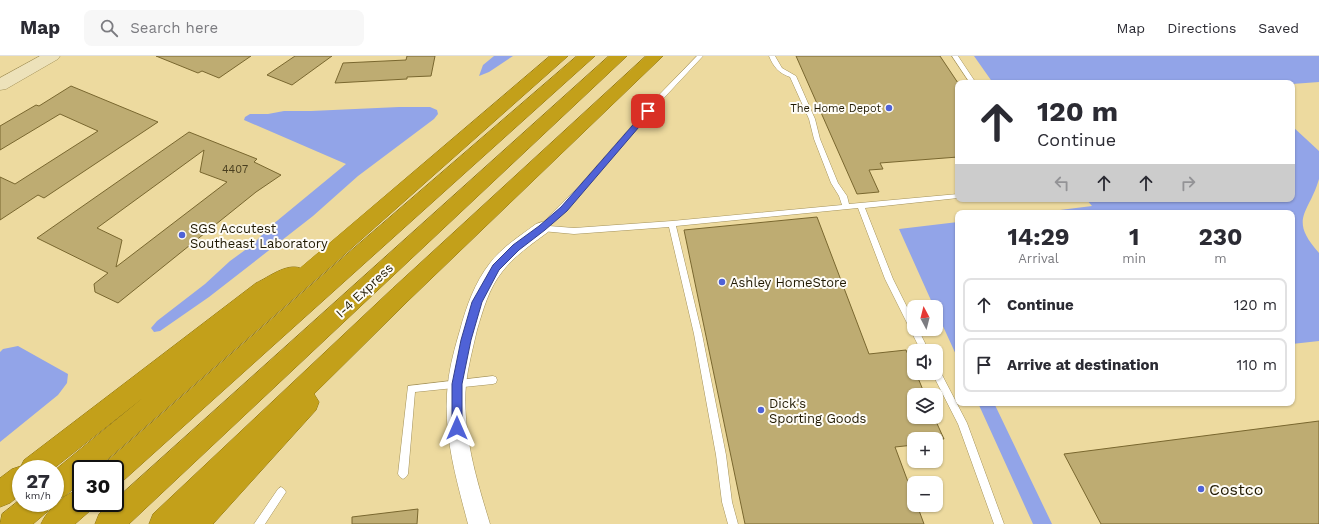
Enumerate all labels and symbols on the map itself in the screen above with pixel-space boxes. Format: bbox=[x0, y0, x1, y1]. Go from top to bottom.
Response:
pin bbox=[631, 94, 665, 128]
place label: The Home Depot bbox=[790, 102, 881, 115]
marker: The Home Depot bbox=[884, 103, 894, 113]
house number: 4407 bbox=[222, 163, 248, 176]
place label: SGS Accutest Southeast Laboratory bbox=[190, 221, 328, 251]
marker: SGS Accutest Southeast Laboratory bbox=[177, 230, 187, 240]
street label: I-4 Express bbox=[333, 260, 396, 321]
place label: Ashley HomeStore bbox=[730, 275, 847, 290]
marker: Ashley HomeStore bbox=[717, 277, 727, 287]
north arrow bbox=[907, 300, 943, 336]
place label: Dick's Sporting Goods bbox=[769, 396, 867, 426]
marker: Dick's Sporting Goods bbox=[756, 405, 766, 415]
position arrow bbox=[436, 407, 478, 449]
speed limit sign: 30 bbox=[72, 460, 124, 512]
place label: Costco bbox=[1209, 480, 1263, 499]
marker: Costco bbox=[1196, 484, 1206, 494]

